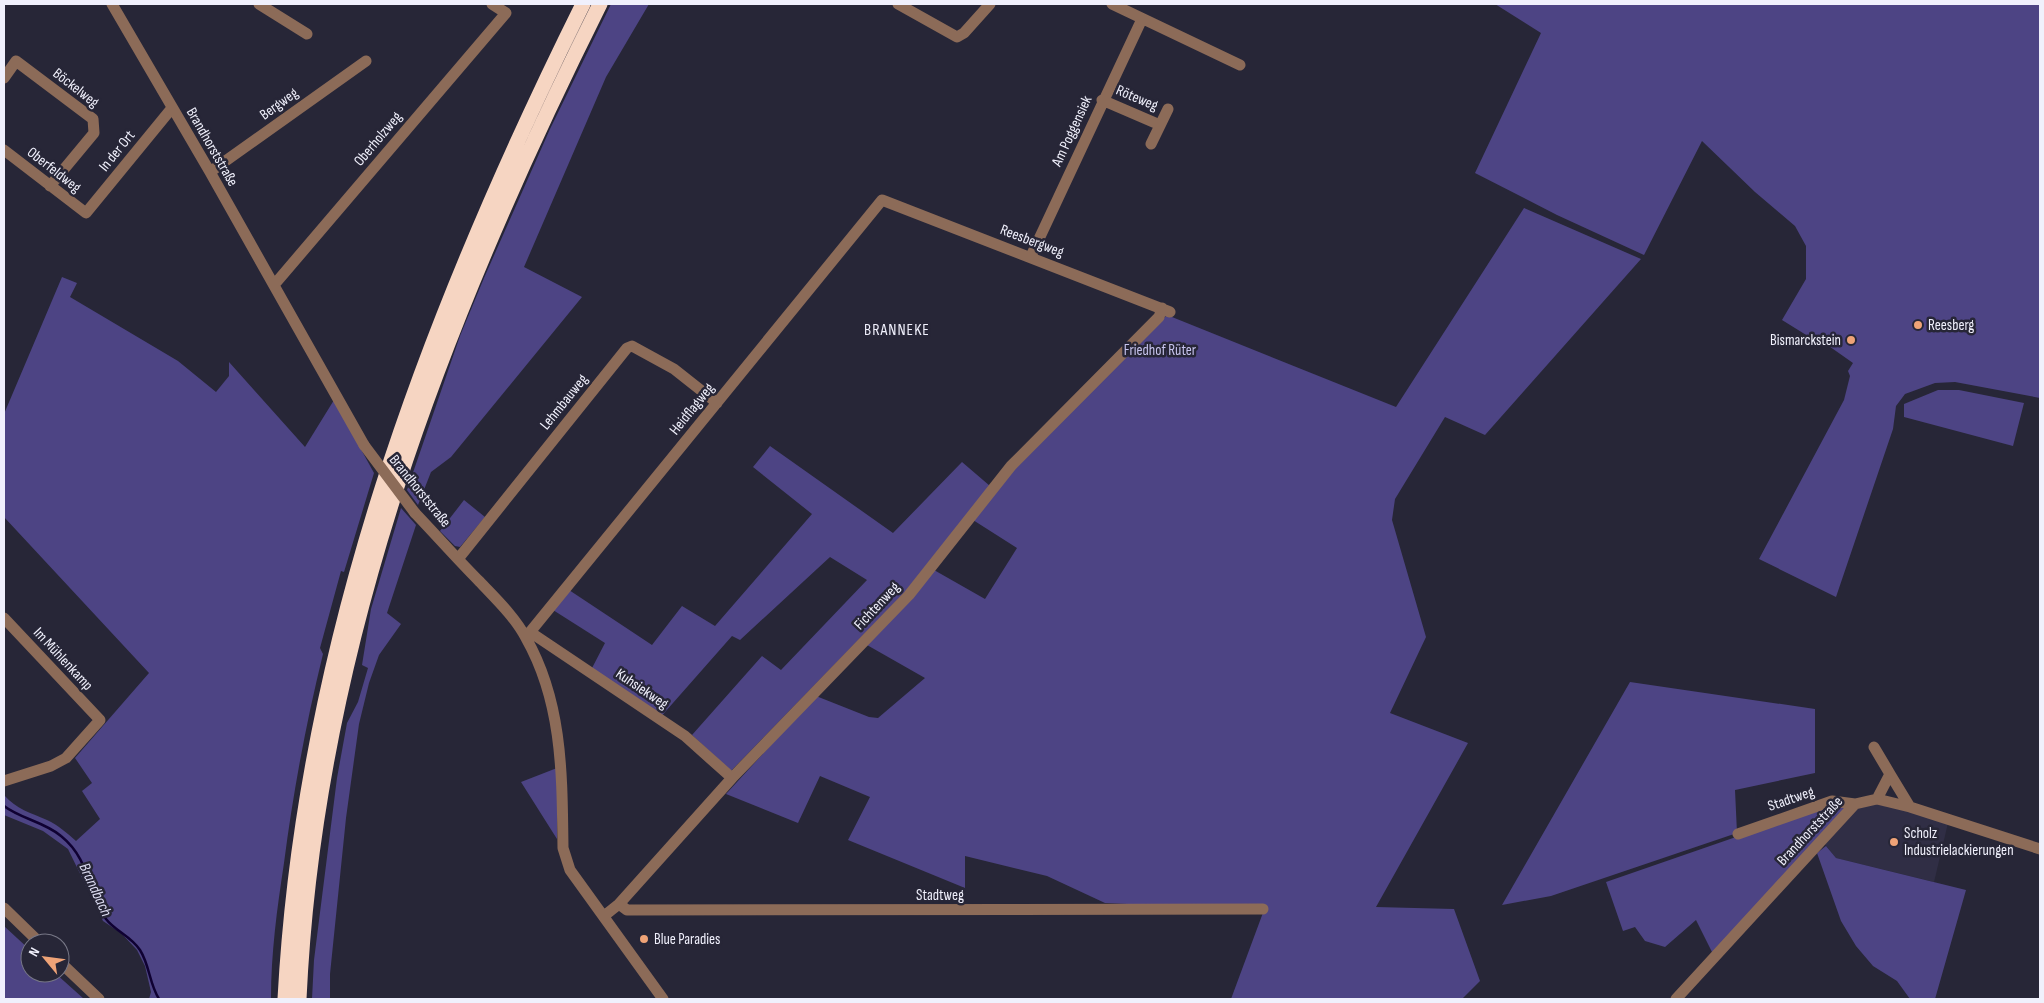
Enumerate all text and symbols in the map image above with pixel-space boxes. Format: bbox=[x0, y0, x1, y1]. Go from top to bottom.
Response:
street label: Böckelweg bbox=[49, 64, 103, 112]
street label: Röteweg bbox=[1113, 81, 1161, 115]
street label: Bergweg bbox=[256, 84, 302, 124]
street label: Am Poggensiek bbox=[1047, 93, 1097, 170]
street label: Brandhorststraße bbox=[182, 104, 242, 190]
street label: Oberholzweg bbox=[350, 108, 406, 170]
street label: In der Ort bbox=[95, 126, 140, 175]
street label: Oberfeldweg bbox=[23, 143, 85, 197]
street label: Reesbergweg bbox=[998, 220, 1066, 262]
place label: Reesberg bbox=[1928, 316, 1974, 335]
marker: Reesberg bbox=[1912, 319, 1924, 331]
district label: BRANNEKE bbox=[864, 321, 930, 340]
place label: Bismarckstein bbox=[1770, 331, 1841, 350]
marker: Bismarckstein bbox=[1845, 334, 1857, 346]
park label: Friedhof Rüter bbox=[1124, 341, 1197, 360]
street label: Lehmbauweg bbox=[536, 370, 592, 434]
street label: Heidflagweg bbox=[665, 379, 719, 439]
street label: Brandhorststraße bbox=[385, 451, 455, 531]
street label: Fichtenweg bbox=[850, 578, 904, 634]
street label: Im Mühlenkamp bbox=[29, 624, 97, 694]
street label: Kuhsiekweg bbox=[612, 664, 672, 714]
street label: Stadtweg bbox=[1765, 782, 1817, 816]
street label: Brandhorststraße bbox=[1773, 792, 1847, 870]
place label: Scholz Industrielackierungen bbox=[1904, 824, 2014, 860]
marker: Scholz Industrielackierungen bbox=[1888, 836, 1900, 848]
water label: Brandbach bbox=[74, 860, 116, 920]
street label: Stadtweg bbox=[916, 886, 964, 905]
place label: Blue Paradies bbox=[654, 930, 720, 949]
north arrow bbox=[20, 933, 70, 983]
marker: Blue Paradies bbox=[638, 933, 650, 945]
text: N bbox=[25, 945, 43, 959]

